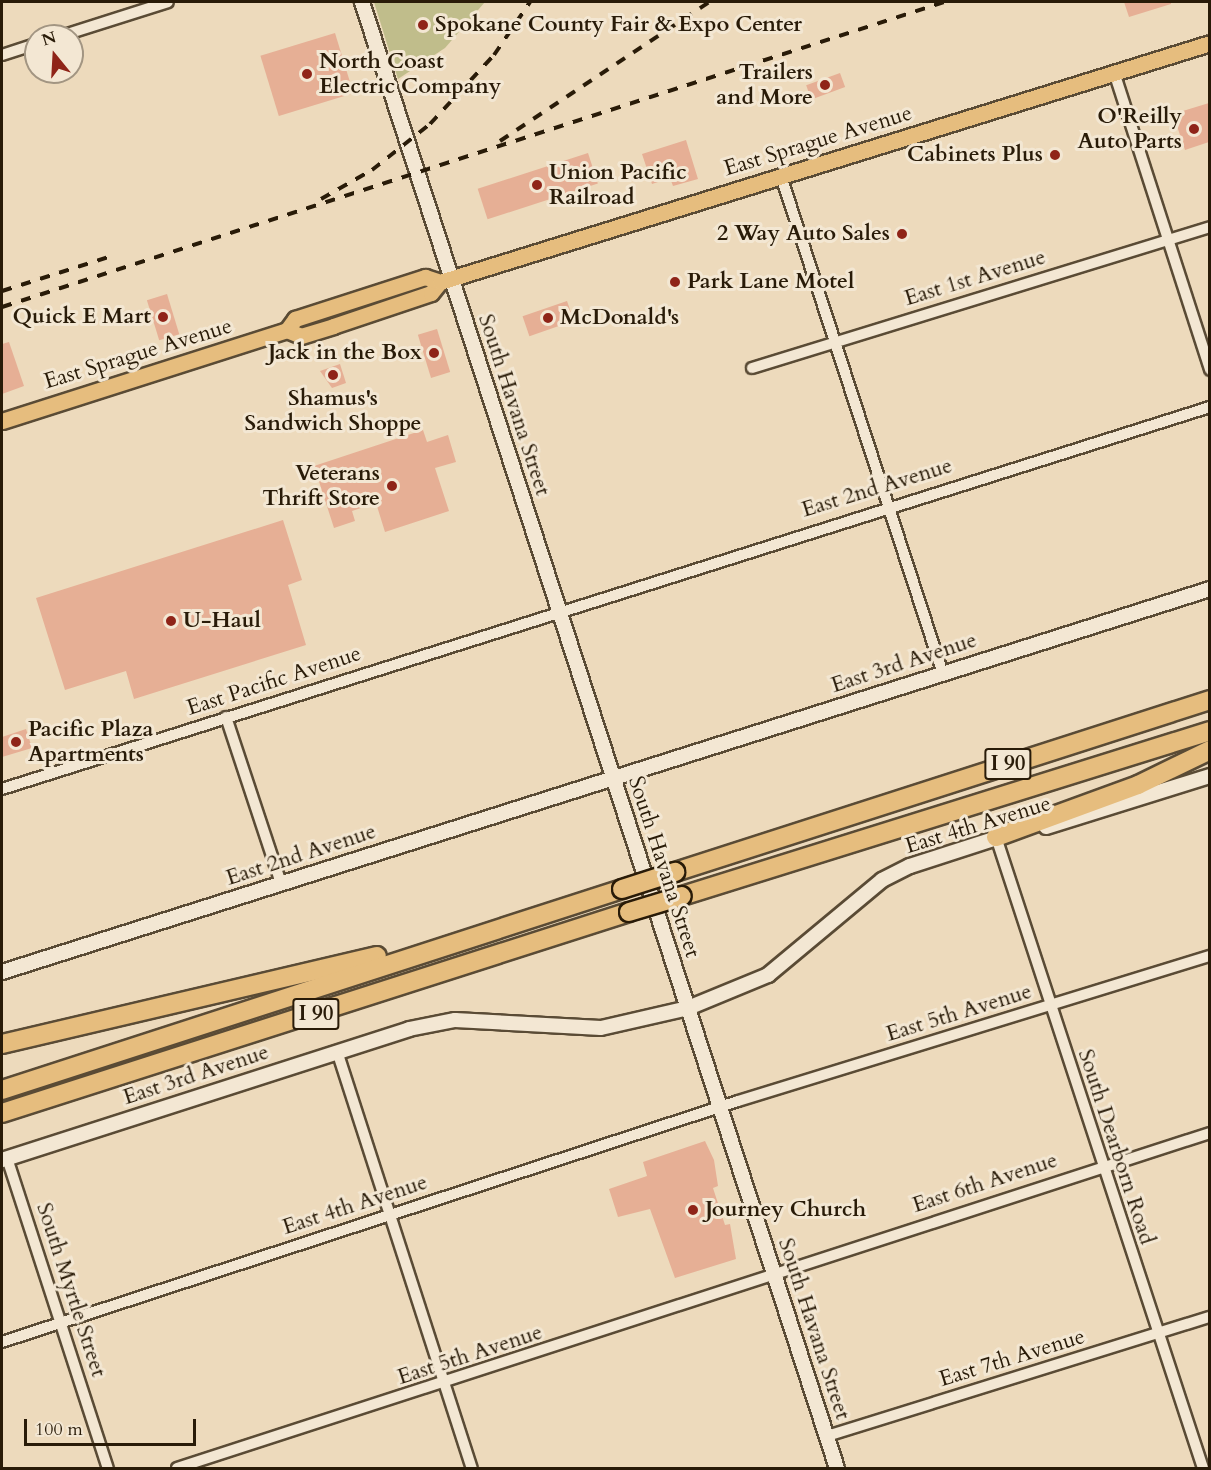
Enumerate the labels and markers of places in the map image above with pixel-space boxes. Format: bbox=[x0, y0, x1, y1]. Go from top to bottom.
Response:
place label: Spokane County Fair & Expo Center bbox=[435, 12, 802, 38]
marker: Spokane County Fair & Expo Center bbox=[416, 18, 430, 32]
place label: North Coast Electric Company bbox=[319, 48, 501, 100]
place label: Trailers and More bbox=[716, 59, 813, 110]
marker: North Coast Electric Company bbox=[300, 67, 314, 81]
marker: Trailers and More bbox=[818, 78, 832, 92]
place label: O'Reilly Auto Parts bbox=[1077, 103, 1182, 154]
marker: O'Reilly Auto Parts bbox=[1187, 122, 1201, 136]
place label: Cabinets Plus bbox=[907, 142, 1043, 168]
marker: Cabinets Plus bbox=[1048, 148, 1062, 162]
place label: Union Pacific Railroad bbox=[549, 159, 687, 210]
marker: Union Pacific Railroad bbox=[530, 178, 544, 192]
place label: 2 Way Auto Sales bbox=[717, 221, 890, 247]
marker: 2 Way Auto Sales bbox=[895, 227, 909, 241]
place label: Park Lane Motel bbox=[687, 269, 854, 295]
marker: Park Lane Motel bbox=[668, 275, 682, 289]
place label: Quick E Mart bbox=[12, 304, 151, 330]
place label: McDonald's bbox=[560, 305, 679, 331]
marker: Quick E Mart bbox=[156, 310, 170, 324]
marker: McDonald's bbox=[541, 311, 555, 325]
place label: Jack in the Box bbox=[268, 340, 422, 366]
marker: Jack in the Box bbox=[427, 346, 441, 360]
marker: Shamus's Sandwich Shoppe bbox=[326, 368, 340, 382]
place label: Shamus's Sandwich Shoppe bbox=[245, 385, 421, 436]
place label: Veterans Thrift Store bbox=[262, 460, 380, 512]
marker: Veterans Thrift Store bbox=[385, 479, 399, 493]
place label: U-Haul bbox=[183, 608, 261, 634]
marker: U-Haul bbox=[164, 614, 178, 628]
place label: Pacific Plaza Apartments bbox=[28, 716, 153, 768]
marker: Pacific Plaza Apartments bbox=[9, 735, 23, 749]
place label: Journey Church bbox=[705, 1197, 866, 1223]
marker: Journey Church bbox=[686, 1203, 700, 1217]

